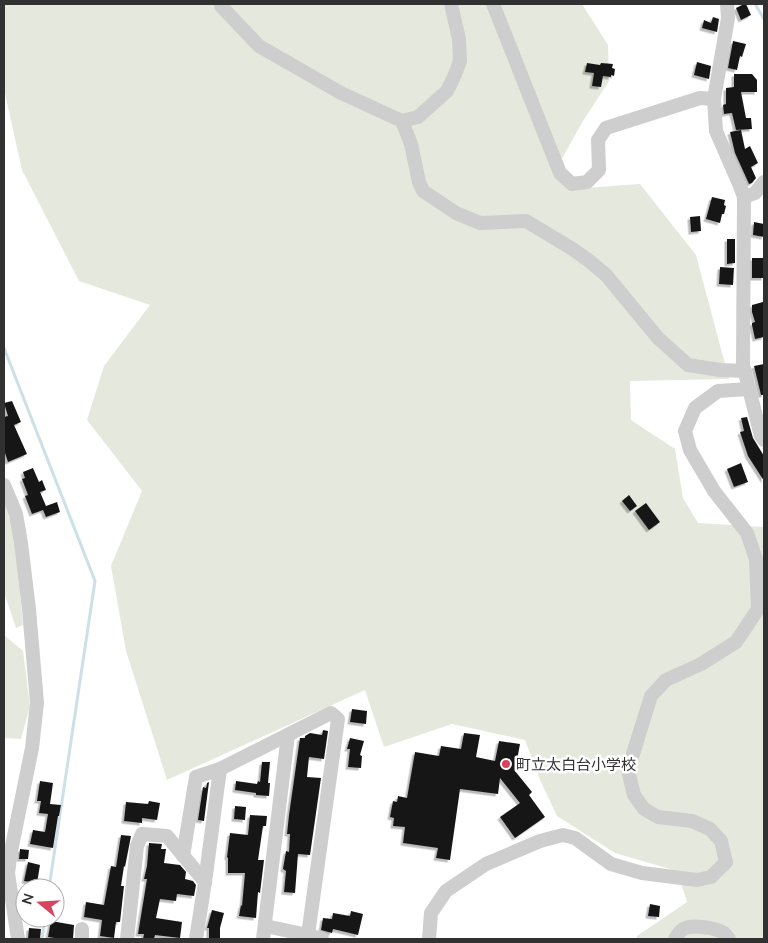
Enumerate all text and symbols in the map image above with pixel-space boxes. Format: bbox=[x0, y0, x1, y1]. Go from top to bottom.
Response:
place label: 町立太白台小学校 bbox=[516, 755, 636, 774]
marker: 町立太白台小学校 bbox=[500, 758, 512, 770]
north arrow bbox=[15, 878, 65, 928]
text: N bbox=[17, 891, 38, 907]

